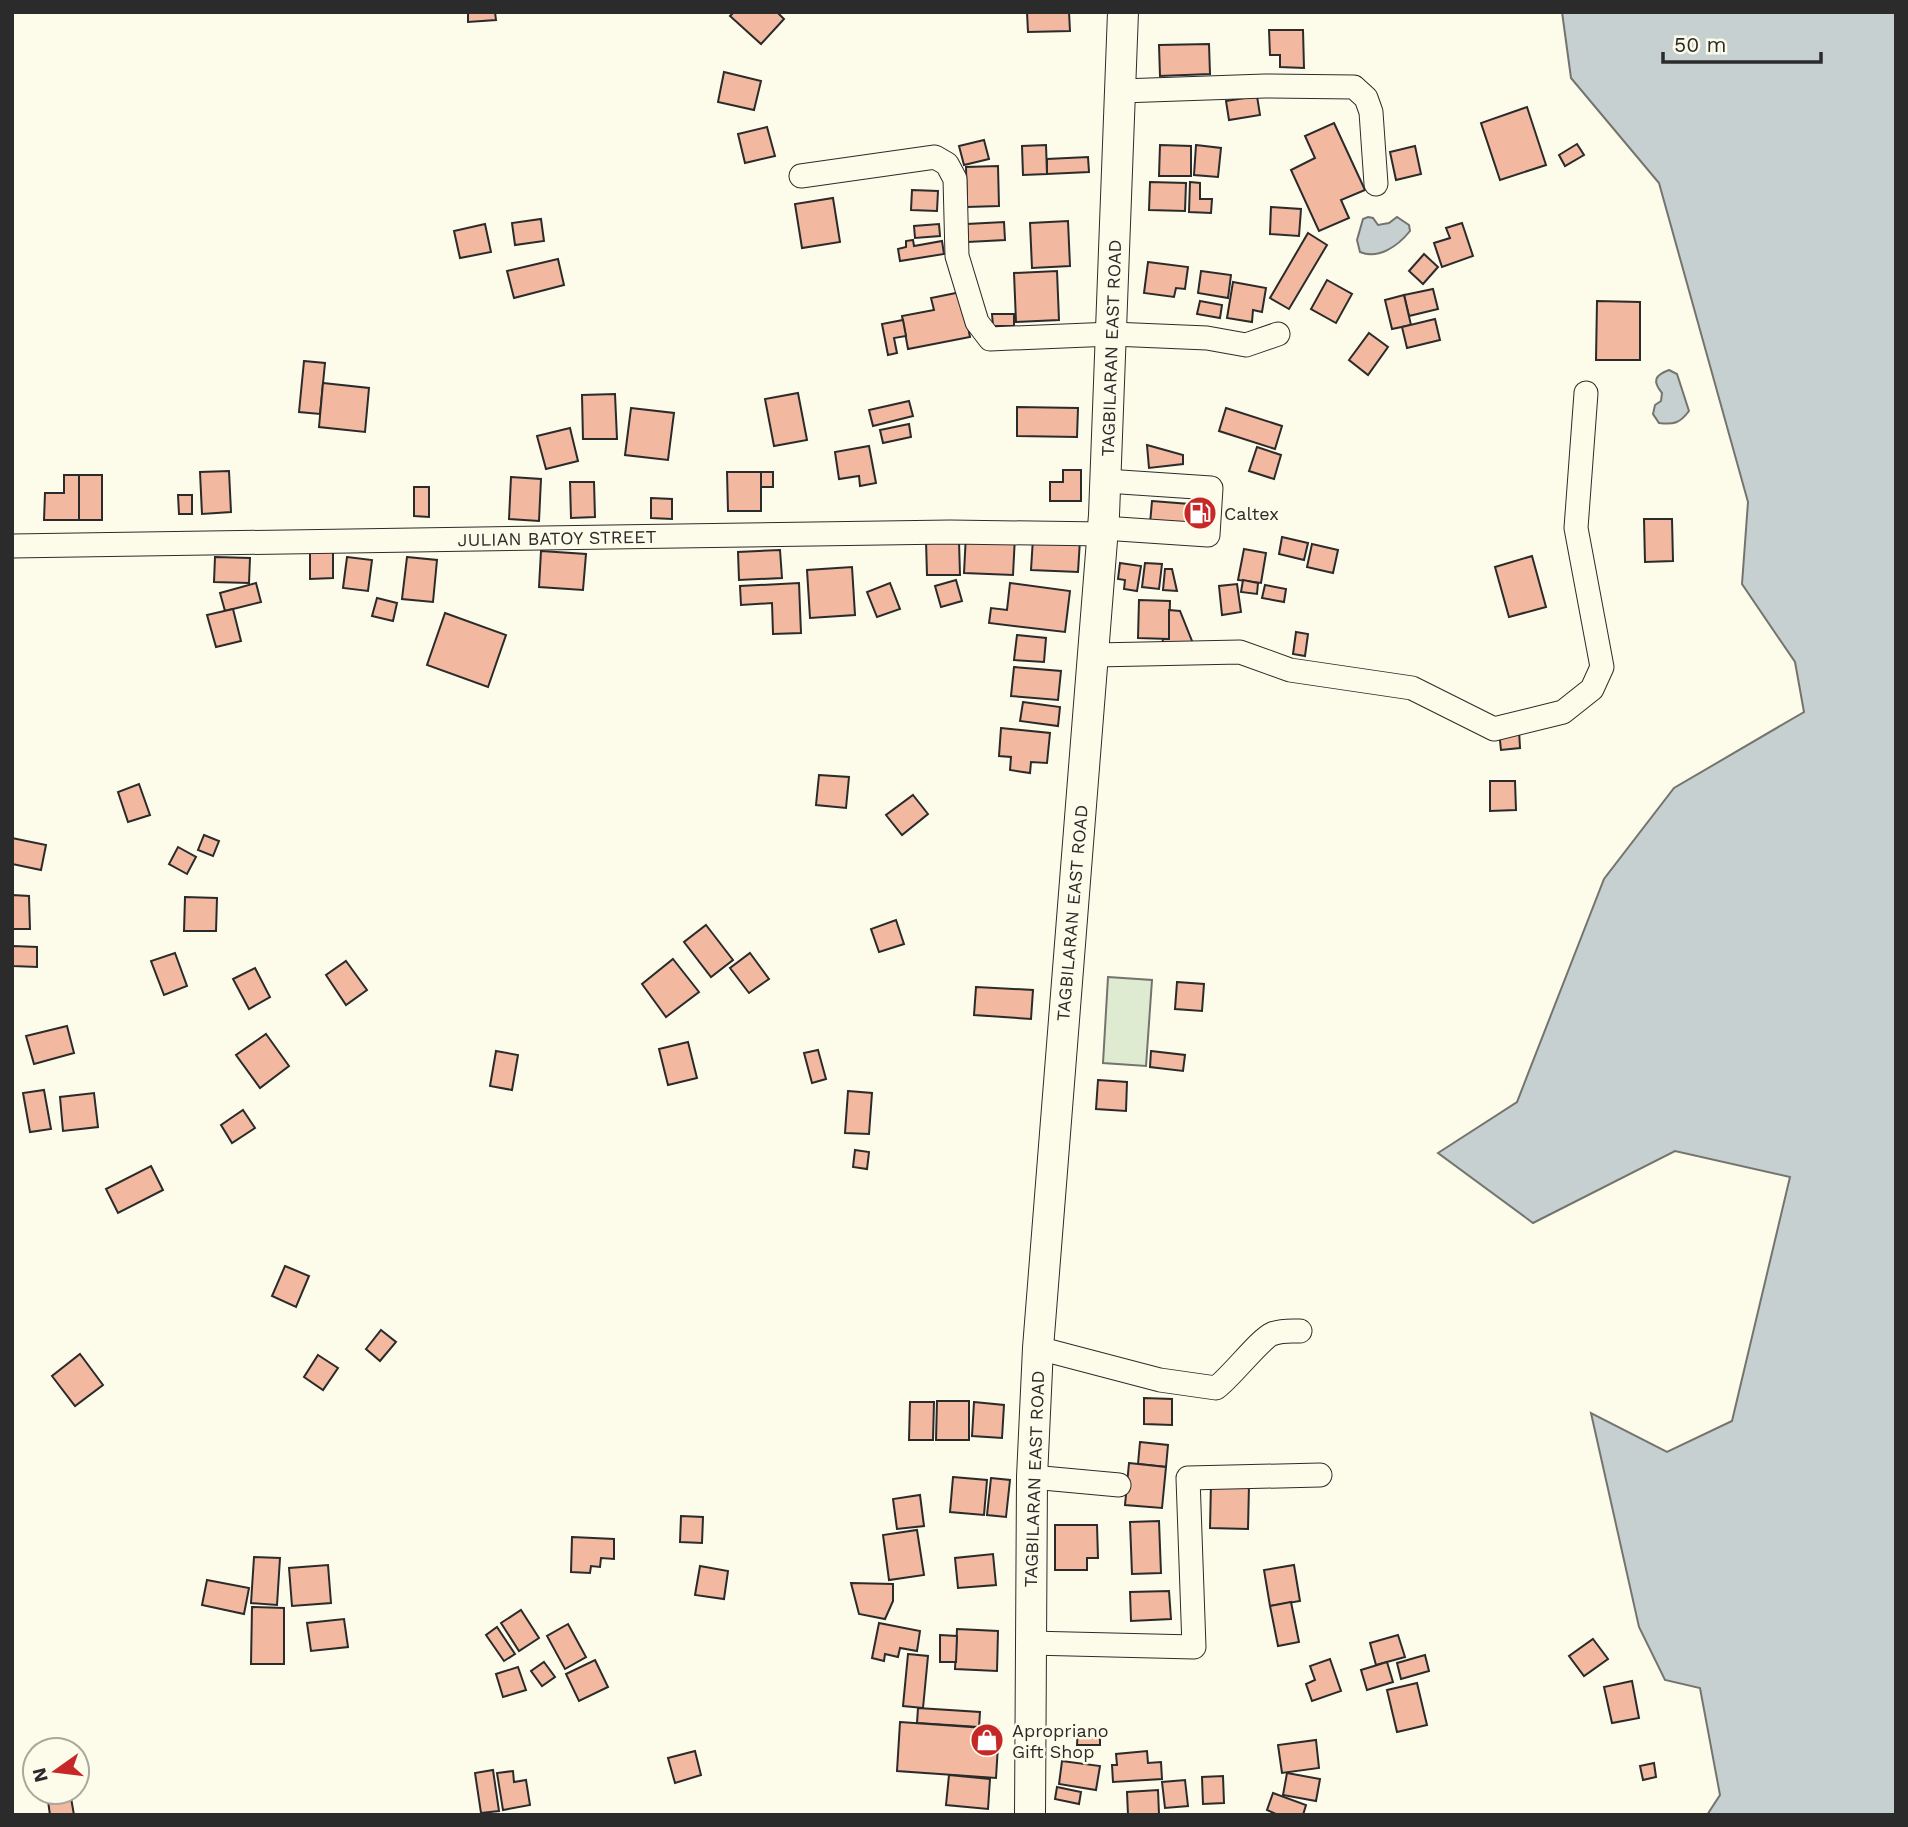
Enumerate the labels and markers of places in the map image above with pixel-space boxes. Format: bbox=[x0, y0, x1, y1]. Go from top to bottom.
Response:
fuel station icon: Caltex bbox=[1181, 494, 1219, 532]
place label: Caltex bbox=[1224, 503, 1279, 524]
place label: Apropriano Gift Shop bbox=[1012, 1720, 1109, 1762]
shop icon: Apropriano Gift Shop bbox=[968, 1721, 1006, 1759]

